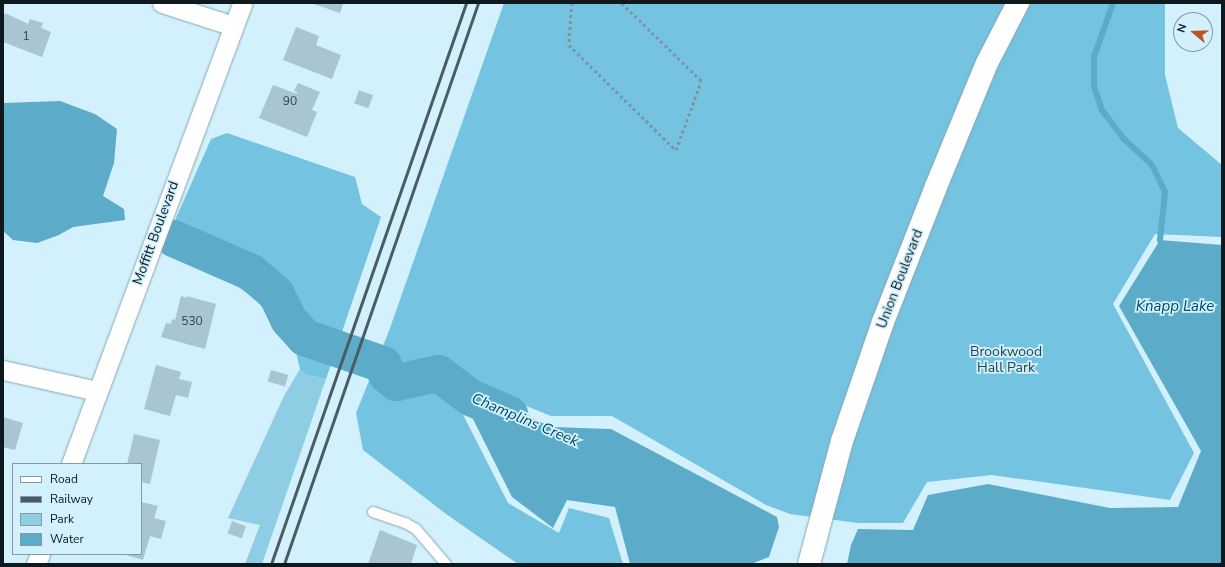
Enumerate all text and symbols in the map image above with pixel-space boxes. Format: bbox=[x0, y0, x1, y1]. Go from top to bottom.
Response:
north arrow bbox=[1173, 12, 1213, 52]
text: N bbox=[1174, 22, 1191, 35]
house number: 1 bbox=[22, 30, 30, 44]
house number: 90 bbox=[283, 95, 297, 109]
street label: Moffitt Boulevard bbox=[129, 179, 183, 287]
street label: Union Boulevard bbox=[873, 227, 927, 331]
water label: Knapp Lake bbox=[1136, 298, 1214, 316]
house number: 530 bbox=[181, 315, 203, 329]
park label: Brookwood Hall Park bbox=[970, 344, 1042, 376]
water label: Champlins Creek bbox=[469, 389, 581, 451]
legend bbox=[12, 463, 142, 555]
text: Road bbox=[50, 471, 78, 487]
text: Railway bbox=[50, 491, 93, 507]
text: Park bbox=[50, 511, 74, 527]
text: Water bbox=[50, 531, 84, 547]

